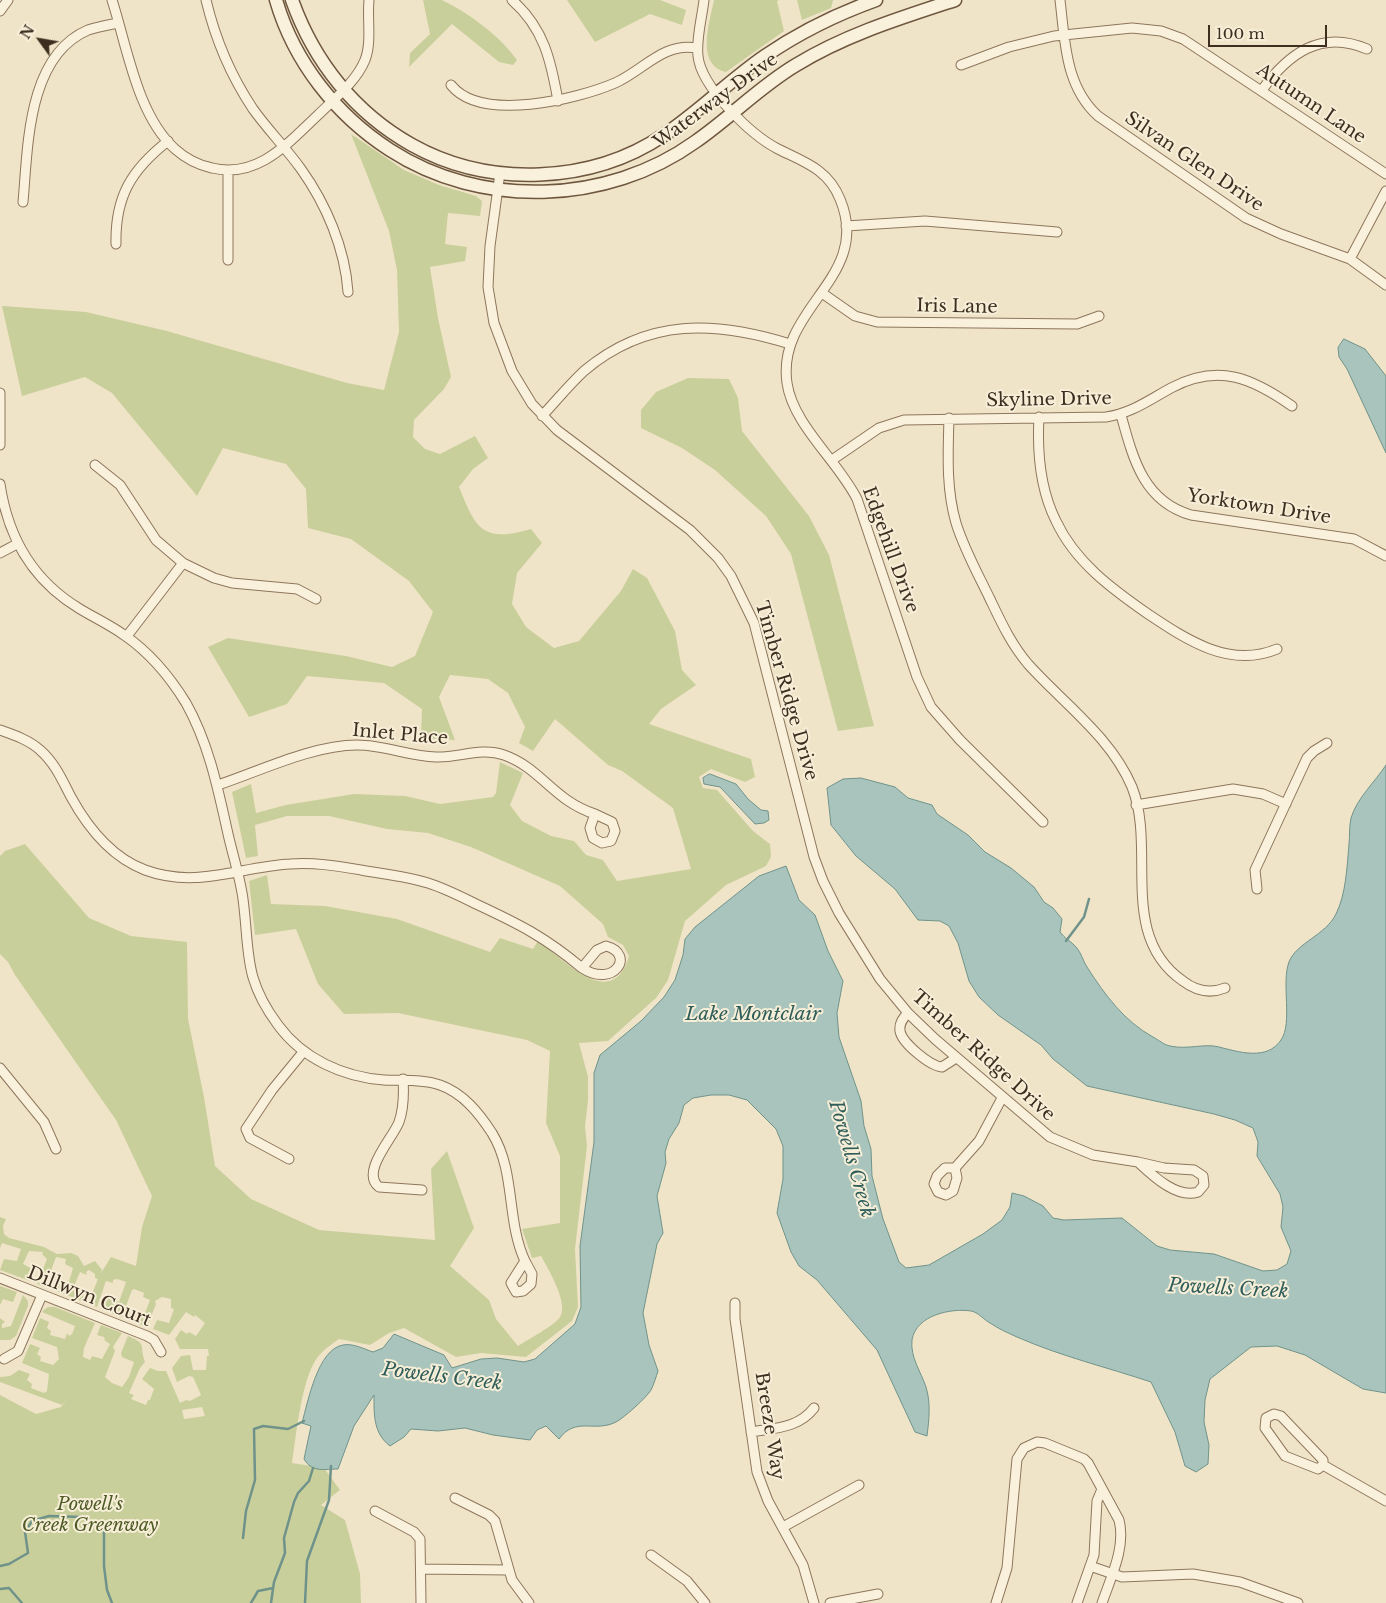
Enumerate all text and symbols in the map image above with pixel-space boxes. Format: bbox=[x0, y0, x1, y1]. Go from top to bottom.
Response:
north arrow bbox=[15, 15, 65, 65]
scale bar bbox=[1211, 15, 1330, 47]
text: N bbox=[16, 22, 38, 42]
text: 100 m bbox=[1216, 24, 1265, 43]
street label: Waterway Drive bbox=[650, 49, 782, 153]
street label: Autumn Lane bbox=[1252, 59, 1370, 149]
street label: Silvan Glen Drive bbox=[1121, 108, 1267, 216]
street label: Iris Lane bbox=[916, 295, 998, 319]
street label: Skyline Drive bbox=[986, 388, 1112, 412]
street label: Edgehill Drive bbox=[857, 484, 923, 616]
street label: Yorktown Drive bbox=[1186, 485, 1332, 529]
street label: Timber Ridge Drive bbox=[750, 599, 822, 783]
street label: Inlet Place bbox=[351, 720, 449, 750]
street label: Timber Ridge Drive bbox=[907, 986, 1059, 1126]
water label: Lake Montclair bbox=[685, 1004, 821, 1026]
water label: Powells Creek bbox=[823, 1098, 879, 1220]
street label: Dillwyn Court bbox=[24, 1262, 154, 1332]
water label: Powells Creek bbox=[1167, 1274, 1289, 1304]
water label: Powells Creek bbox=[381, 1358, 503, 1396]
street label: Breeze Way bbox=[750, 1370, 788, 1482]
park label: Powell's Creek Greenway bbox=[22, 1494, 158, 1536]

